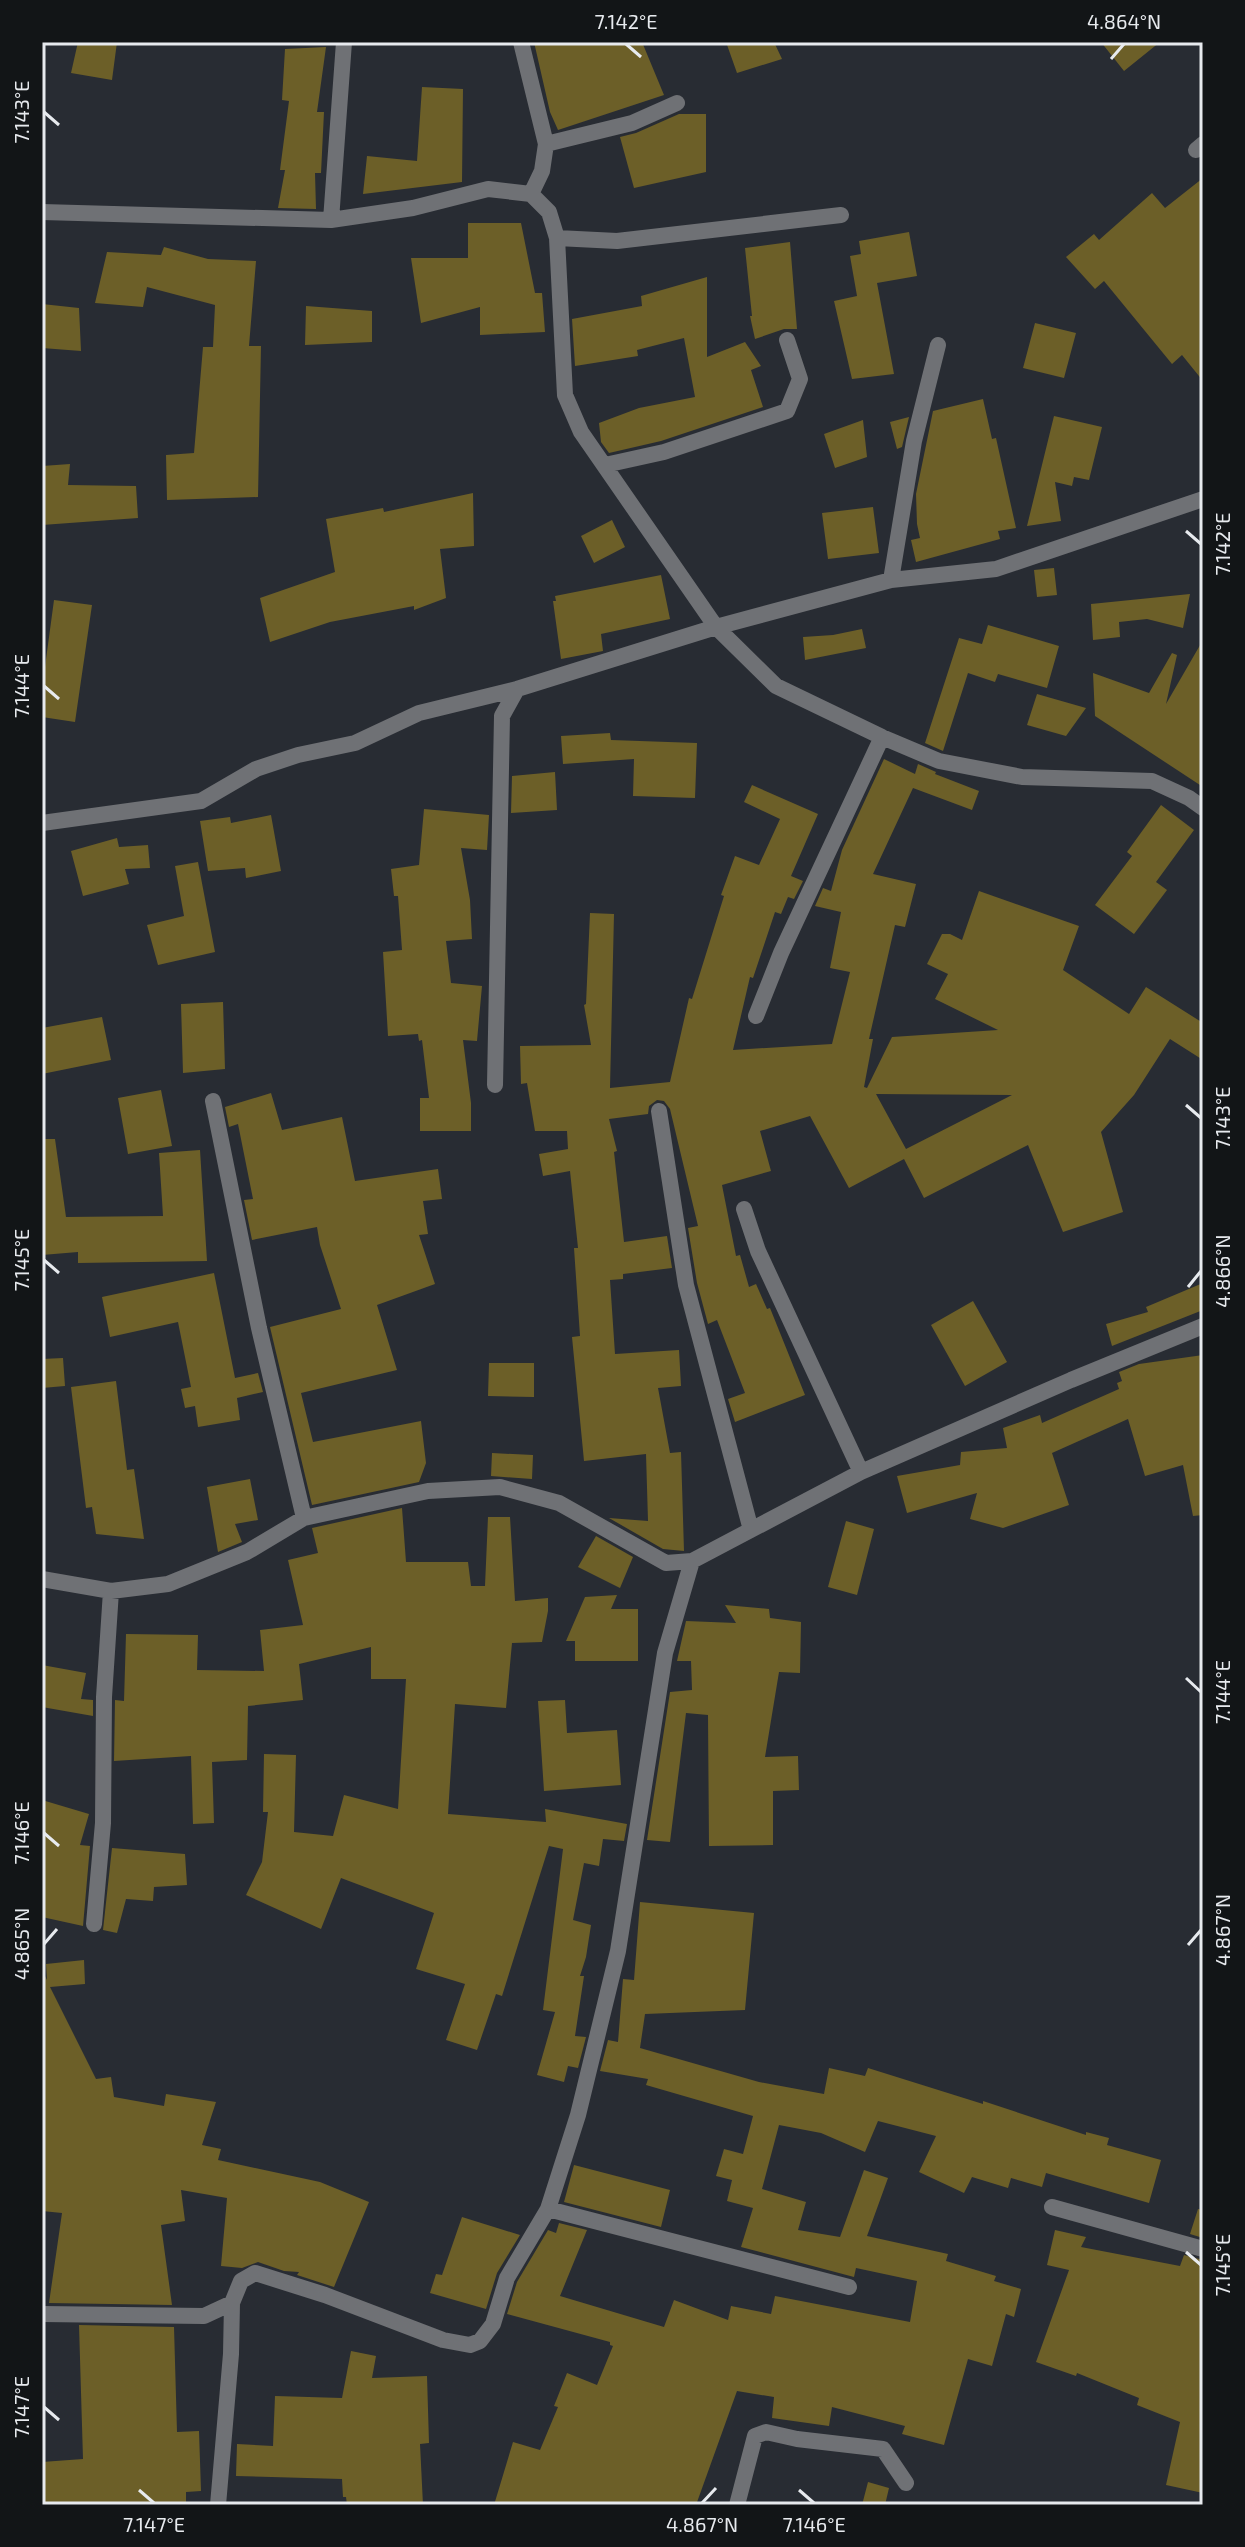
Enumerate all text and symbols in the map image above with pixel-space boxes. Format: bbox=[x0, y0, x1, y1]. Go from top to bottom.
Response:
text: 7.142°E bbox=[595, 9, 658, 33]
text: 4.864°N bbox=[1087, 9, 1161, 33]
text: 7.143°E bbox=[9, 81, 33, 143]
text: 7.142°E bbox=[1210, 513, 1234, 576]
text: 7.144°E bbox=[9, 654, 33, 718]
text: 7.143°E bbox=[1210, 1087, 1234, 1149]
text: 7.145°E bbox=[9, 1229, 33, 1291]
text: 4.866°N bbox=[1210, 1234, 1234, 1308]
text: 7.144°E bbox=[1210, 1660, 1234, 1724]
text: 7.146°E bbox=[9, 1801, 33, 1865]
text: 4.867°N bbox=[1210, 1894, 1234, 1966]
text: 4.865°N bbox=[9, 1908, 33, 1980]
text: 7.145°E bbox=[1210, 2234, 1234, 2296]
text: 7.147°E bbox=[9, 2376, 33, 2438]
text: 7.147°E bbox=[123, 2512, 185, 2536]
text: 4.867°N bbox=[666, 2512, 738, 2536]
text: 7.146°E bbox=[782, 2512, 846, 2536]

